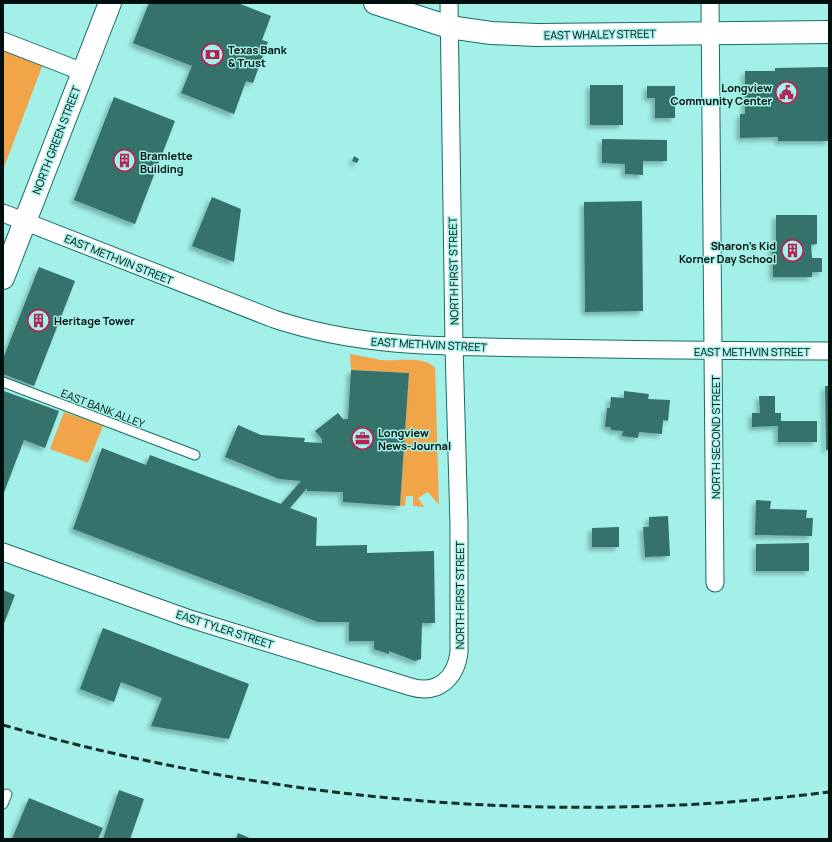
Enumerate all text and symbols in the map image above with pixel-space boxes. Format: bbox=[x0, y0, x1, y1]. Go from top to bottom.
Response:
street label: EAST WHALEY STREET bbox=[544, 26, 657, 42]
bank icon: Texas Bank & Trust bbox=[200, 42, 226, 68]
place label: Texas Bank & Trust bbox=[228, 42, 288, 70]
place label: Longview Community Center bbox=[671, 80, 773, 108]
public building icon: Longview Community Center bbox=[774, 80, 800, 106]
street label: NORTH GREEN STREET bbox=[28, 83, 84, 196]
building icon: Bramlette Building bbox=[111, 148, 137, 174]
place label: Bramlette Building bbox=[140, 148, 193, 176]
street label: NORTH FIRST STREET bbox=[445, 216, 461, 325]
street label: EAST METHVIN STREET bbox=[62, 230, 176, 288]
place label: Sharon's Kid Korner Day School bbox=[679, 238, 776, 266]
building icon: Sharon's Kid Korner Day School bbox=[779, 238, 805, 264]
building icon: Heritage Tower bbox=[26, 307, 52, 333]
place label: Heritage Tower bbox=[54, 313, 135, 328]
street label: EAST METHVIN STREET bbox=[371, 333, 488, 355]
street label: EAST METHVIN STREET bbox=[694, 344, 811, 359]
street label: NORTH SECOND STREET bbox=[708, 375, 723, 499]
street label: EAST BANK ALLEY bbox=[59, 385, 148, 431]
office icon: Longview News-Journal bbox=[350, 425, 376, 451]
place label: Longview News-Journal bbox=[378, 425, 451, 453]
street label: NORTH FIRST STREET bbox=[452, 540, 467, 649]
street label: EAST TYLER STREET bbox=[174, 606, 276, 652]

